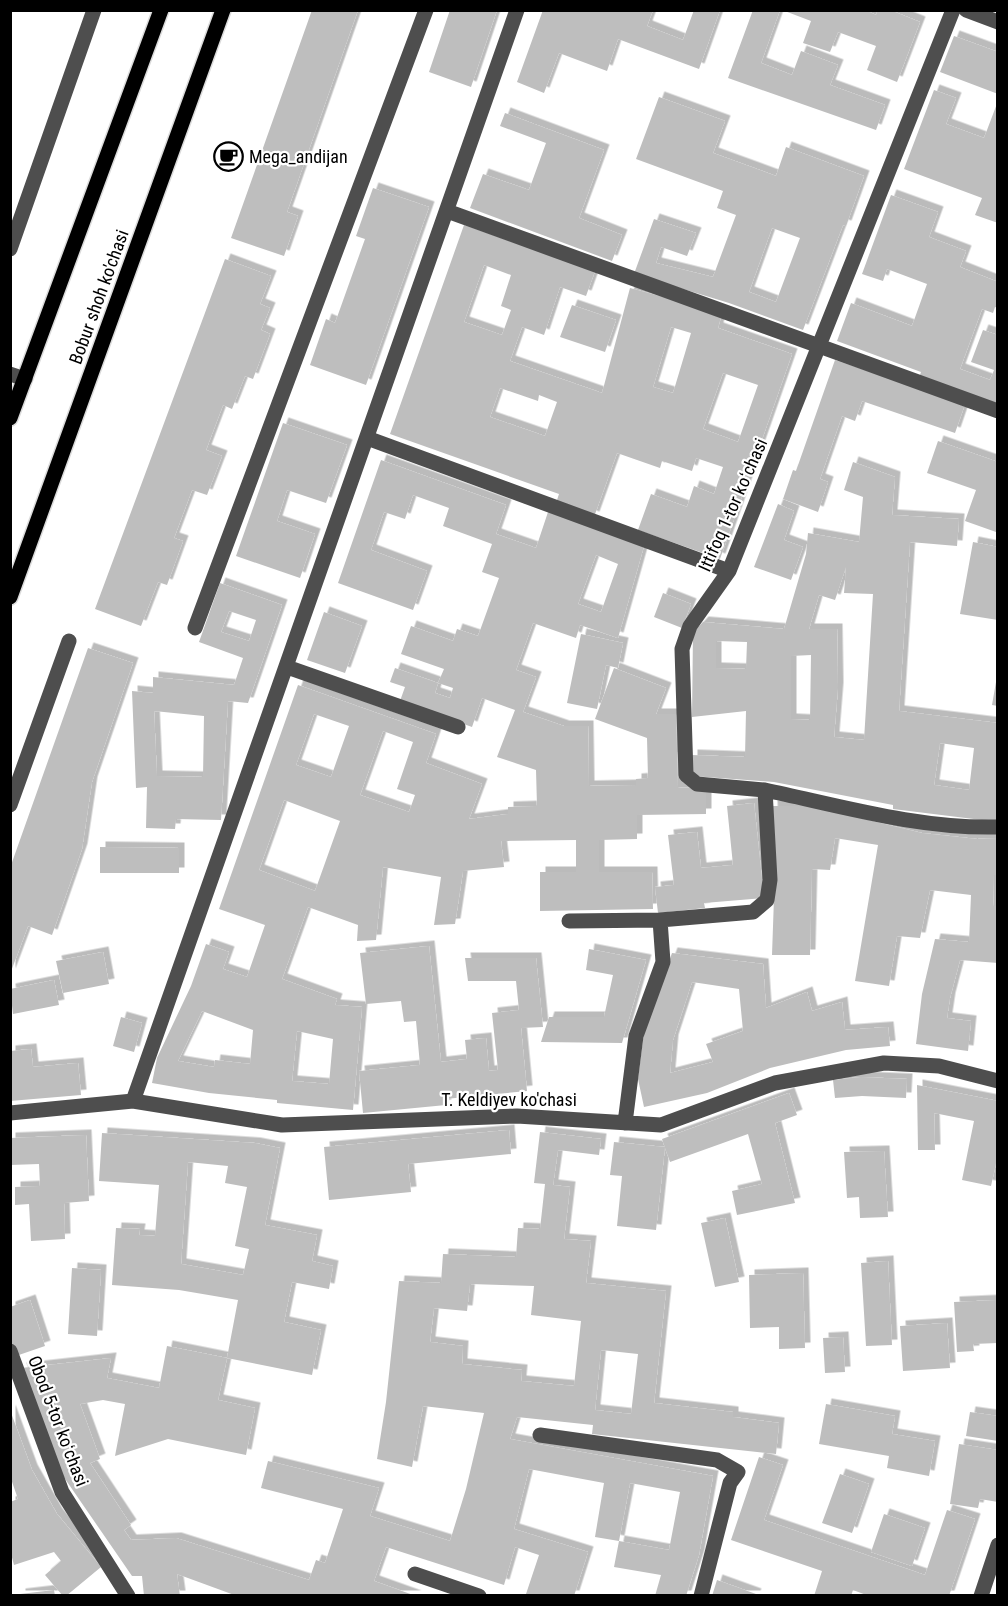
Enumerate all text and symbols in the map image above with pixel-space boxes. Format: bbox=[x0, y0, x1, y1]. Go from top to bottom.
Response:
cafe icon: Mega_andijan bbox=[212, 141, 244, 173]
place label: Mega_andijan bbox=[249, 146, 348, 167]
street label: Bobur shoh ko'chasi bbox=[64, 227, 133, 367]
street label: Ittifoq 1-tor koʻchasi bbox=[694, 435, 771, 575]
street label: T. Keldiyev ko'chasi bbox=[441, 1089, 577, 1110]
street label: Obod 5-tor koʻchasi bbox=[24, 1353, 93, 1489]

